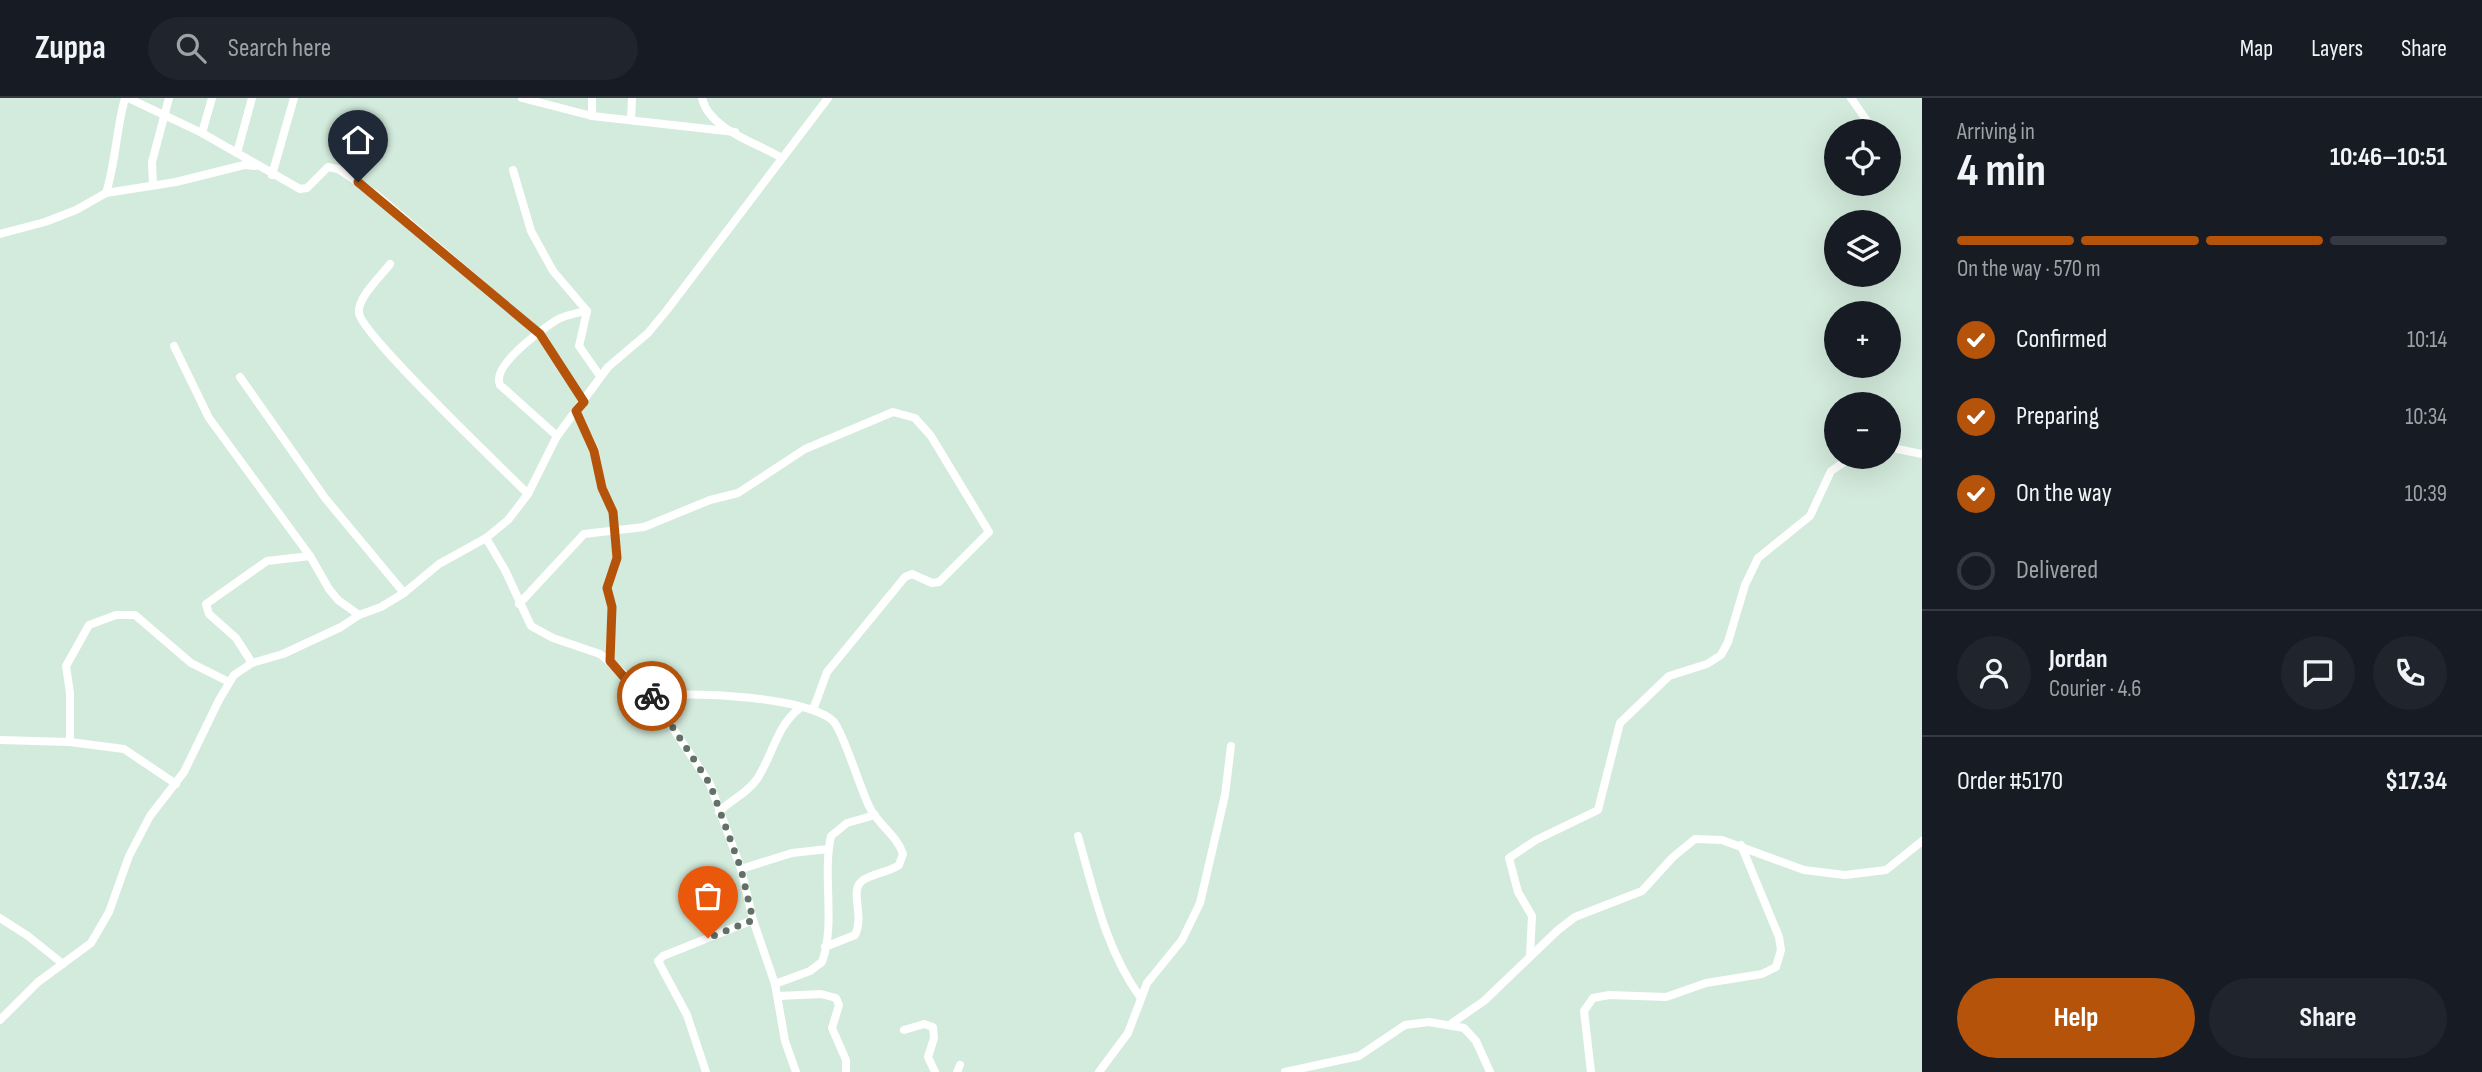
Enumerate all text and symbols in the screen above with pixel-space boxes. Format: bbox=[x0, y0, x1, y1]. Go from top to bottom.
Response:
search box bbox=[148, 17, 638, 80]
text: Zuppa bbox=[35, 28, 106, 68]
icon: search bbox=[172, 29, 210, 67]
text: Search here bbox=[228, 33, 331, 64]
text: Map bbox=[2240, 34, 2273, 63]
text: Layers bbox=[2311, 34, 2363, 63]
text: Share bbox=[2401, 34, 2447, 63]
pin bbox=[328, 110, 388, 182]
text: Arriving in bbox=[1957, 118, 2035, 146]
map controls bbox=[1824, 119, 1901, 469]
button: locate bbox=[1824, 119, 1901, 196]
icon: home bbox=[339, 121, 377, 159]
text: 10:46–10:51 bbox=[2330, 142, 2447, 173]
text: 4 min bbox=[1957, 144, 2046, 199]
button: layers bbox=[1824, 210, 1901, 287]
text: On the way · 570 m bbox=[1957, 255, 2100, 283]
button: + bbox=[1824, 301, 1901, 378]
icon: check bbox=[1957, 321, 1995, 359]
text: Confirmed bbox=[2016, 324, 2107, 355]
text: 10:14 bbox=[2407, 326, 2447, 354]
button: − bbox=[1824, 392, 1901, 469]
icon: check bbox=[1957, 398, 1995, 436]
text: Preparing bbox=[2016, 401, 2099, 432]
text: 10:34 bbox=[2405, 403, 2447, 431]
icon: check bbox=[1957, 475, 1995, 513]
text: On the way bbox=[2016, 478, 2112, 509]
text: 10:39 bbox=[2405, 480, 2447, 508]
text: Delivered bbox=[2016, 555, 2098, 586]
button: person bbox=[1957, 636, 2031, 710]
button: chat bbox=[2281, 636, 2355, 710]
button: phone bbox=[2373, 636, 2447, 710]
text: Jordan bbox=[2049, 644, 2107, 675]
courier bbox=[617, 661, 687, 731]
text: Courier · 4.6 bbox=[2049, 675, 2141, 703]
icon: bike bbox=[633, 677, 671, 715]
text: Order #5170 bbox=[1957, 766, 2063, 797]
text: $17.34 bbox=[2385, 766, 2447, 797]
pin bbox=[678, 866, 738, 938]
icon: bag bbox=[689, 877, 727, 915]
button: Help bbox=[1957, 978, 2195, 1058]
button: Share bbox=[2209, 978, 2447, 1058]

